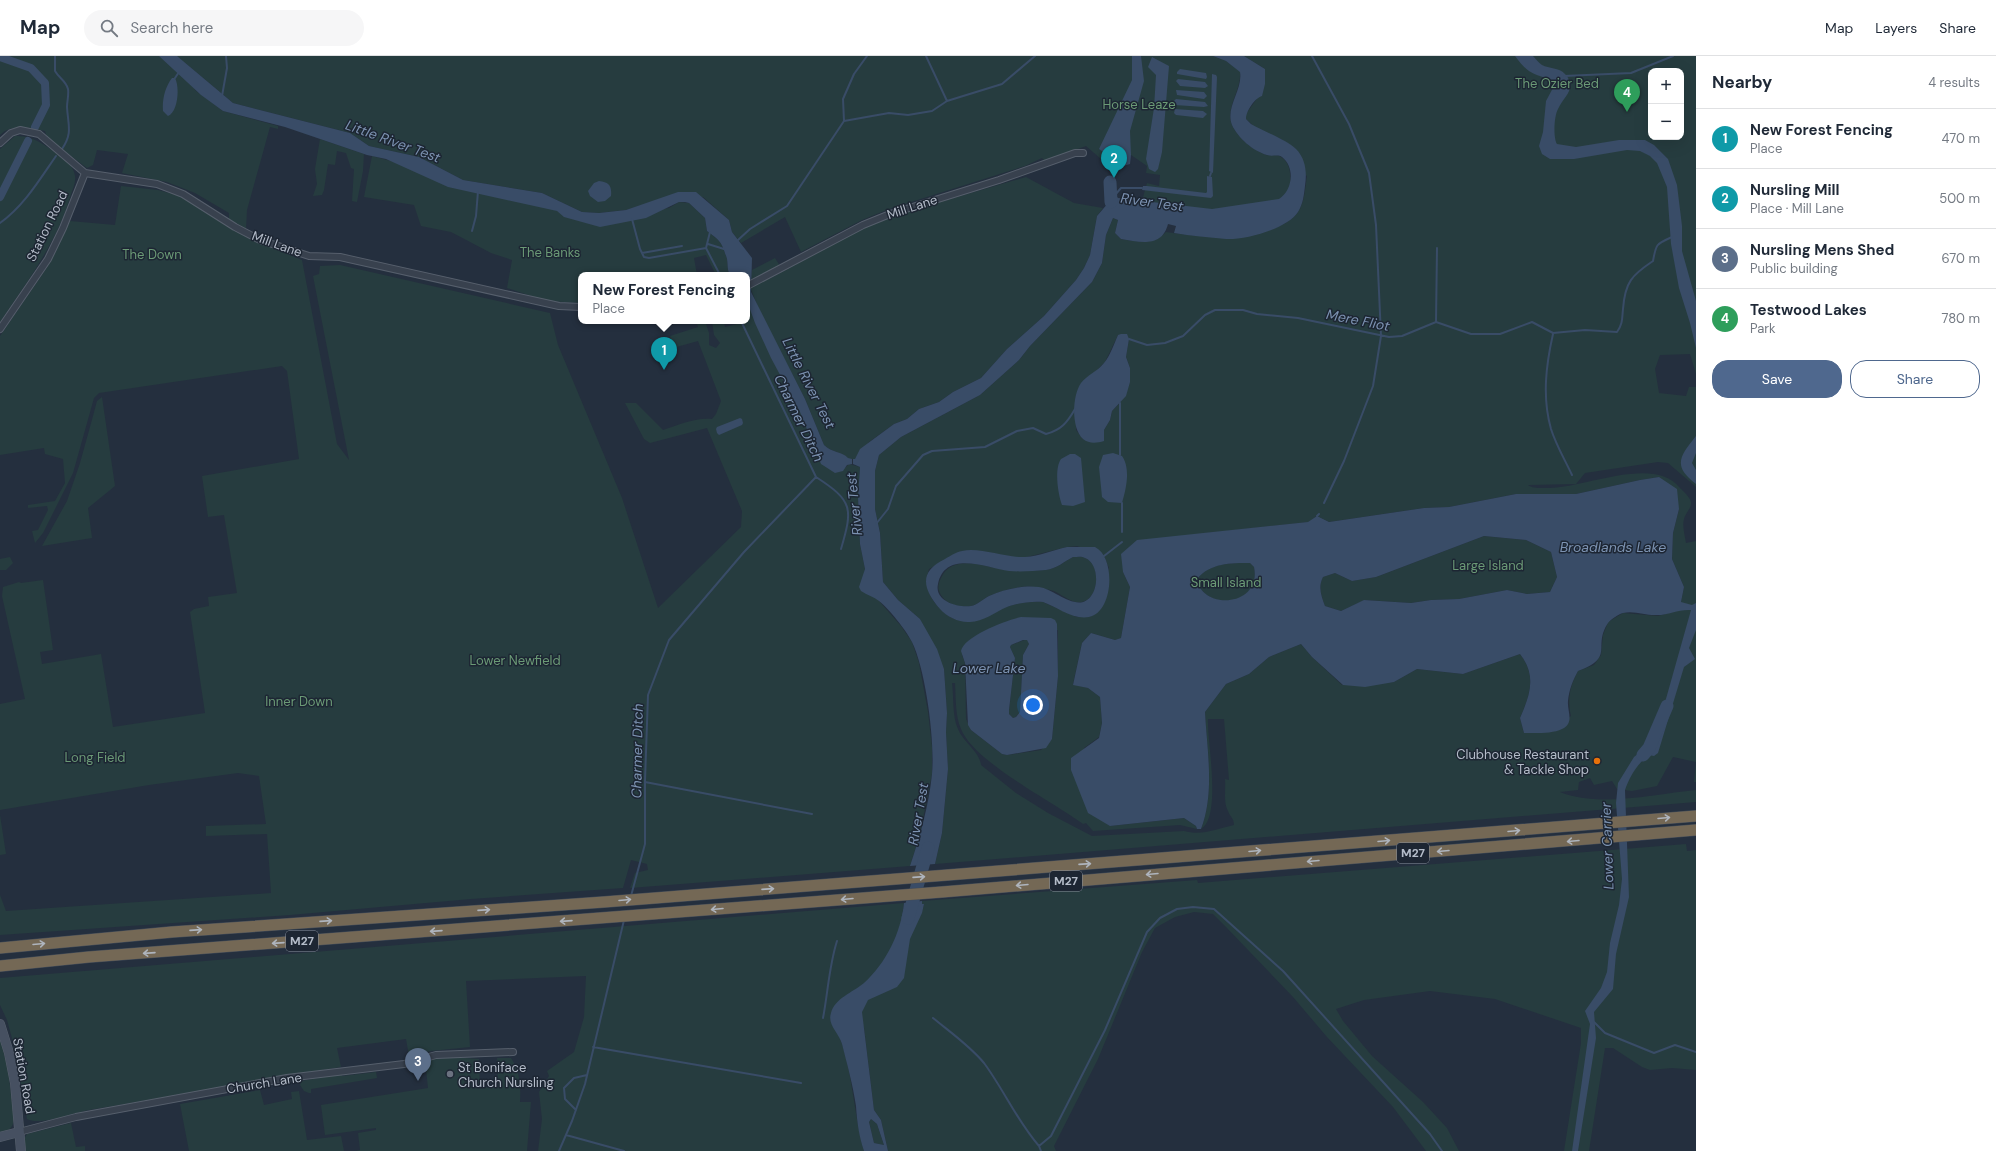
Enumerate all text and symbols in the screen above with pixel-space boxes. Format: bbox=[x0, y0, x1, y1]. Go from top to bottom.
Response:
search box bbox=[84, 10, 364, 46]
text: Map bbox=[20, 15, 60, 40]
icon: search bbox=[98, 17, 120, 39]
text: Search here bbox=[130, 18, 213, 38]
text: Map bbox=[1825, 19, 1853, 37]
text: Layers bbox=[1875, 19, 1917, 37]
text: Share bbox=[1939, 19, 1976, 37]
map controls bbox=[1648, 68, 1684, 140]
button: + bbox=[1648, 68, 1684, 104]
text: Nearby bbox=[1712, 71, 1772, 93]
text: 4 results bbox=[1928, 74, 1980, 91]
park label: The Ozier Bed bbox=[1515, 75, 1599, 92]
pin: 4 bbox=[1614, 79, 1640, 112]
park label: Horse Leaze bbox=[1102, 96, 1176, 113]
button: − bbox=[1648, 104, 1684, 140]
water label: Little River Test bbox=[343, 115, 444, 167]
text: New Forest Fencing bbox=[1750, 120, 1893, 140]
text: 1 bbox=[1723, 130, 1727, 147]
text: 470 m bbox=[1941, 130, 1980, 147]
text: Place bbox=[1750, 140, 1782, 157]
pin: 2 bbox=[1101, 145, 1127, 178]
text: Nursling Mill bbox=[1750, 180, 1840, 200]
street label: Station Road bbox=[23, 188, 71, 264]
water label: River Test bbox=[1119, 189, 1185, 215]
text: 2 bbox=[1721, 190, 1729, 207]
text: 500 m bbox=[1939, 190, 1980, 207]
street label: Mill Lane bbox=[885, 191, 939, 223]
text: Place · Mill Lane bbox=[1750, 200, 1844, 217]
street label: Mill Lane bbox=[250, 227, 304, 261]
text: Nursling Mens Shed bbox=[1750, 240, 1894, 260]
park label: The Banks bbox=[520, 244, 580, 261]
park label: The Down bbox=[122, 246, 182, 263]
text: 3 bbox=[1721, 250, 1729, 267]
text: 670 m bbox=[1941, 250, 1980, 267]
text: Public building bbox=[1750, 260, 1838, 277]
popup bbox=[578, 272, 750, 324]
text: New Forest Fencing bbox=[592, 280, 736, 300]
text: Place bbox=[592, 300, 625, 317]
text: Testwood Lakes bbox=[1750, 300, 1867, 320]
water label: Mere Fliot bbox=[1325, 305, 1392, 335]
text: 4 bbox=[1721, 310, 1729, 327]
text: 780 m bbox=[1941, 310, 1980, 327]
text: Park bbox=[1750, 320, 1776, 337]
water label: Little River Test bbox=[778, 334, 840, 432]
pin: 1 bbox=[651, 337, 677, 370]
button: Save bbox=[1712, 360, 1842, 398]
button: Share bbox=[1850, 360, 1980, 398]
water label: Charmer Ditch bbox=[770, 371, 828, 465]
water label: River Test bbox=[842, 471, 866, 536]
water label: Broadlands Lake bbox=[1560, 538, 1666, 556]
park label: Large Island bbox=[1452, 557, 1524, 574]
park label: Small Island bbox=[1191, 574, 1261, 591]
park label: Lower Newfield bbox=[469, 652, 561, 669]
water label: Lower Lake bbox=[953, 659, 1025, 677]
park label: Inner Down bbox=[265, 693, 333, 710]
your location bbox=[1023, 695, 1043, 715]
water label: Charmer Ditch bbox=[627, 703, 647, 799]
place label: Clubhouse Restaurant & Tackle Shop bbox=[1456, 746, 1589, 778]
park label: Long Field bbox=[65, 749, 125, 766]
marker: Clubhouse Restaurant & Tackle Shop bbox=[1592, 756, 1602, 766]
water label: River Test bbox=[904, 781, 932, 847]
water label: Lower Carrier bbox=[1596, 801, 1618, 890]
one-way arrow bbox=[1657, 815, 1670, 822]
one-way arrow bbox=[1507, 827, 1520, 834]
one-way arrow bbox=[1567, 837, 1580, 844]
one-way arrow bbox=[1377, 838, 1390, 845]
road number: M27 bbox=[1397, 843, 1429, 863]
one-way arrow bbox=[1437, 847, 1450, 855]
one-way arrow bbox=[1248, 848, 1261, 855]
one-way arrow bbox=[1307, 858, 1320, 865]
one-way arrow bbox=[1078, 861, 1091, 868]
road number: M27 bbox=[1050, 871, 1082, 891]
one-way arrow bbox=[1146, 871, 1159, 878]
one-way arrow bbox=[912, 874, 925, 881]
one-way arrow bbox=[1016, 881, 1029, 889]
one-way arrow bbox=[761, 885, 774, 892]
one-way arrow bbox=[841, 895, 854, 902]
one-way arrow bbox=[618, 897, 631, 904]
one-way arrow bbox=[711, 905, 724, 913]
one-way arrow bbox=[477, 907, 490, 914]
one-way arrow bbox=[319, 917, 332, 924]
one-way arrow bbox=[560, 917, 573, 924]
one-way arrow bbox=[189, 927, 202, 934]
one-way arrow bbox=[430, 927, 443, 934]
road number: M27 bbox=[286, 931, 318, 951]
one-way arrow bbox=[272, 939, 285, 946]
one-way arrow bbox=[32, 940, 45, 948]
one-way arrow bbox=[143, 949, 156, 956]
street label: Station Road bbox=[9, 1037, 39, 1115]
pin: 3 bbox=[405, 1048, 431, 1081]
place label: St Boniface Church Nursling bbox=[458, 1059, 554, 1091]
street label: Church Lane bbox=[225, 1069, 303, 1097]
marker: St Boniface Church Nursling bbox=[445, 1069, 455, 1079]

